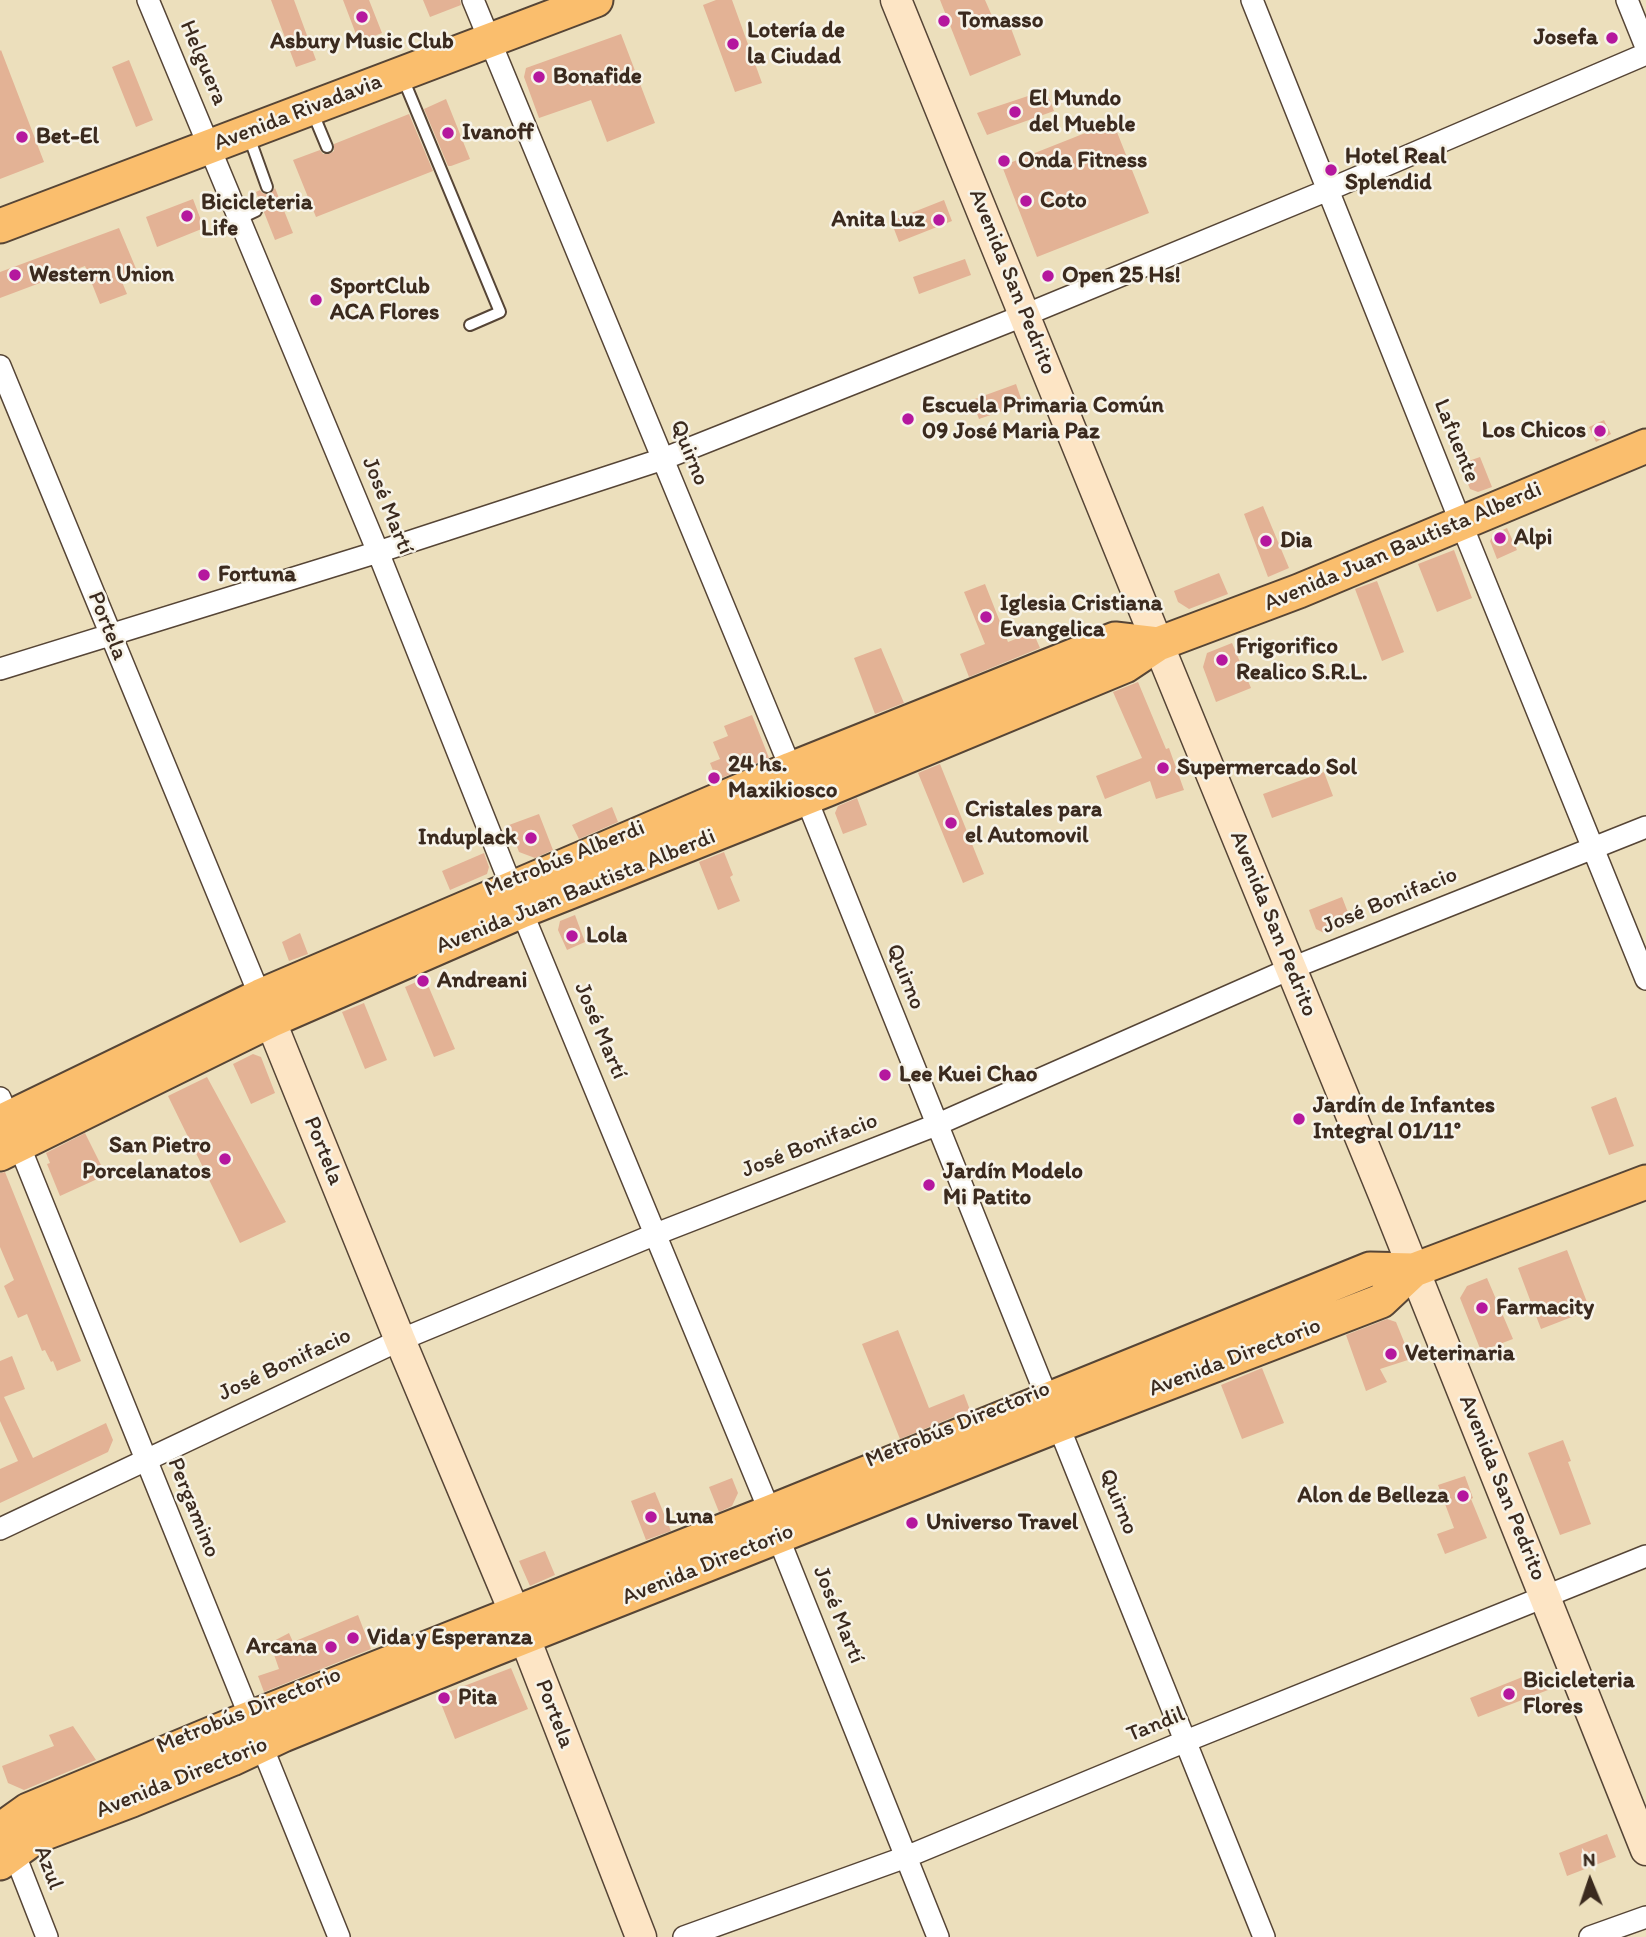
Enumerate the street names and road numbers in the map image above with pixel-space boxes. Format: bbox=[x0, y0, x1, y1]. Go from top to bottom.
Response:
street label: Helguera bbox=[173, 16, 233, 110]
street label: Avenida Rivadavia bbox=[210, 68, 386, 158]
street label: Avenida San Pedrito bbox=[962, 185, 1062, 379]
street label: Lafuente bbox=[1427, 395, 1485, 487]
street label: Quirno bbox=[663, 416, 715, 490]
street label: José Martí bbox=[355, 453, 419, 559]
street label: Avenida Juan Bautista Alberdi bbox=[1260, 476, 1546, 618]
street label: Portela bbox=[81, 588, 133, 664]
street label: Metrobús Alberdi bbox=[481, 814, 649, 904]
street label: Avenida Juan Bautista Alberdi bbox=[432, 823, 720, 961]
street label: Avenida San Pedrito bbox=[1223, 827, 1323, 1021]
street label: José Bonifacio bbox=[1318, 861, 1462, 941]
street label: Quirno bbox=[879, 940, 931, 1014]
street label: José Martí bbox=[567, 978, 633, 1084]
street label: José Bonifacio bbox=[738, 1107, 882, 1185]
street label: Portela bbox=[297, 1113, 349, 1189]
street label: Avenida Directorio bbox=[1145, 1312, 1325, 1404]
street label: José Bonifacio bbox=[214, 1322, 356, 1408]
street label: Metrobús Directorio bbox=[862, 1375, 1054, 1475]
street label: Avenida San Pedrito bbox=[1452, 1391, 1552, 1585]
street label: Pergamino bbox=[160, 1454, 226, 1562]
street label: Quirno bbox=[1092, 1465, 1144, 1539]
street label: Avenida Directorio bbox=[618, 1518, 798, 1612]
street label: José Martí bbox=[806, 1562, 870, 1668]
street label: Metrobús Directorio bbox=[153, 1661, 345, 1761]
street label: Portela bbox=[528, 1676, 580, 1752]
street label: Tandil bbox=[1123, 1701, 1189, 1749]
street label: Avenida Directorio bbox=[92, 1731, 272, 1825]
street label: Azul bbox=[27, 1842, 69, 1894]

